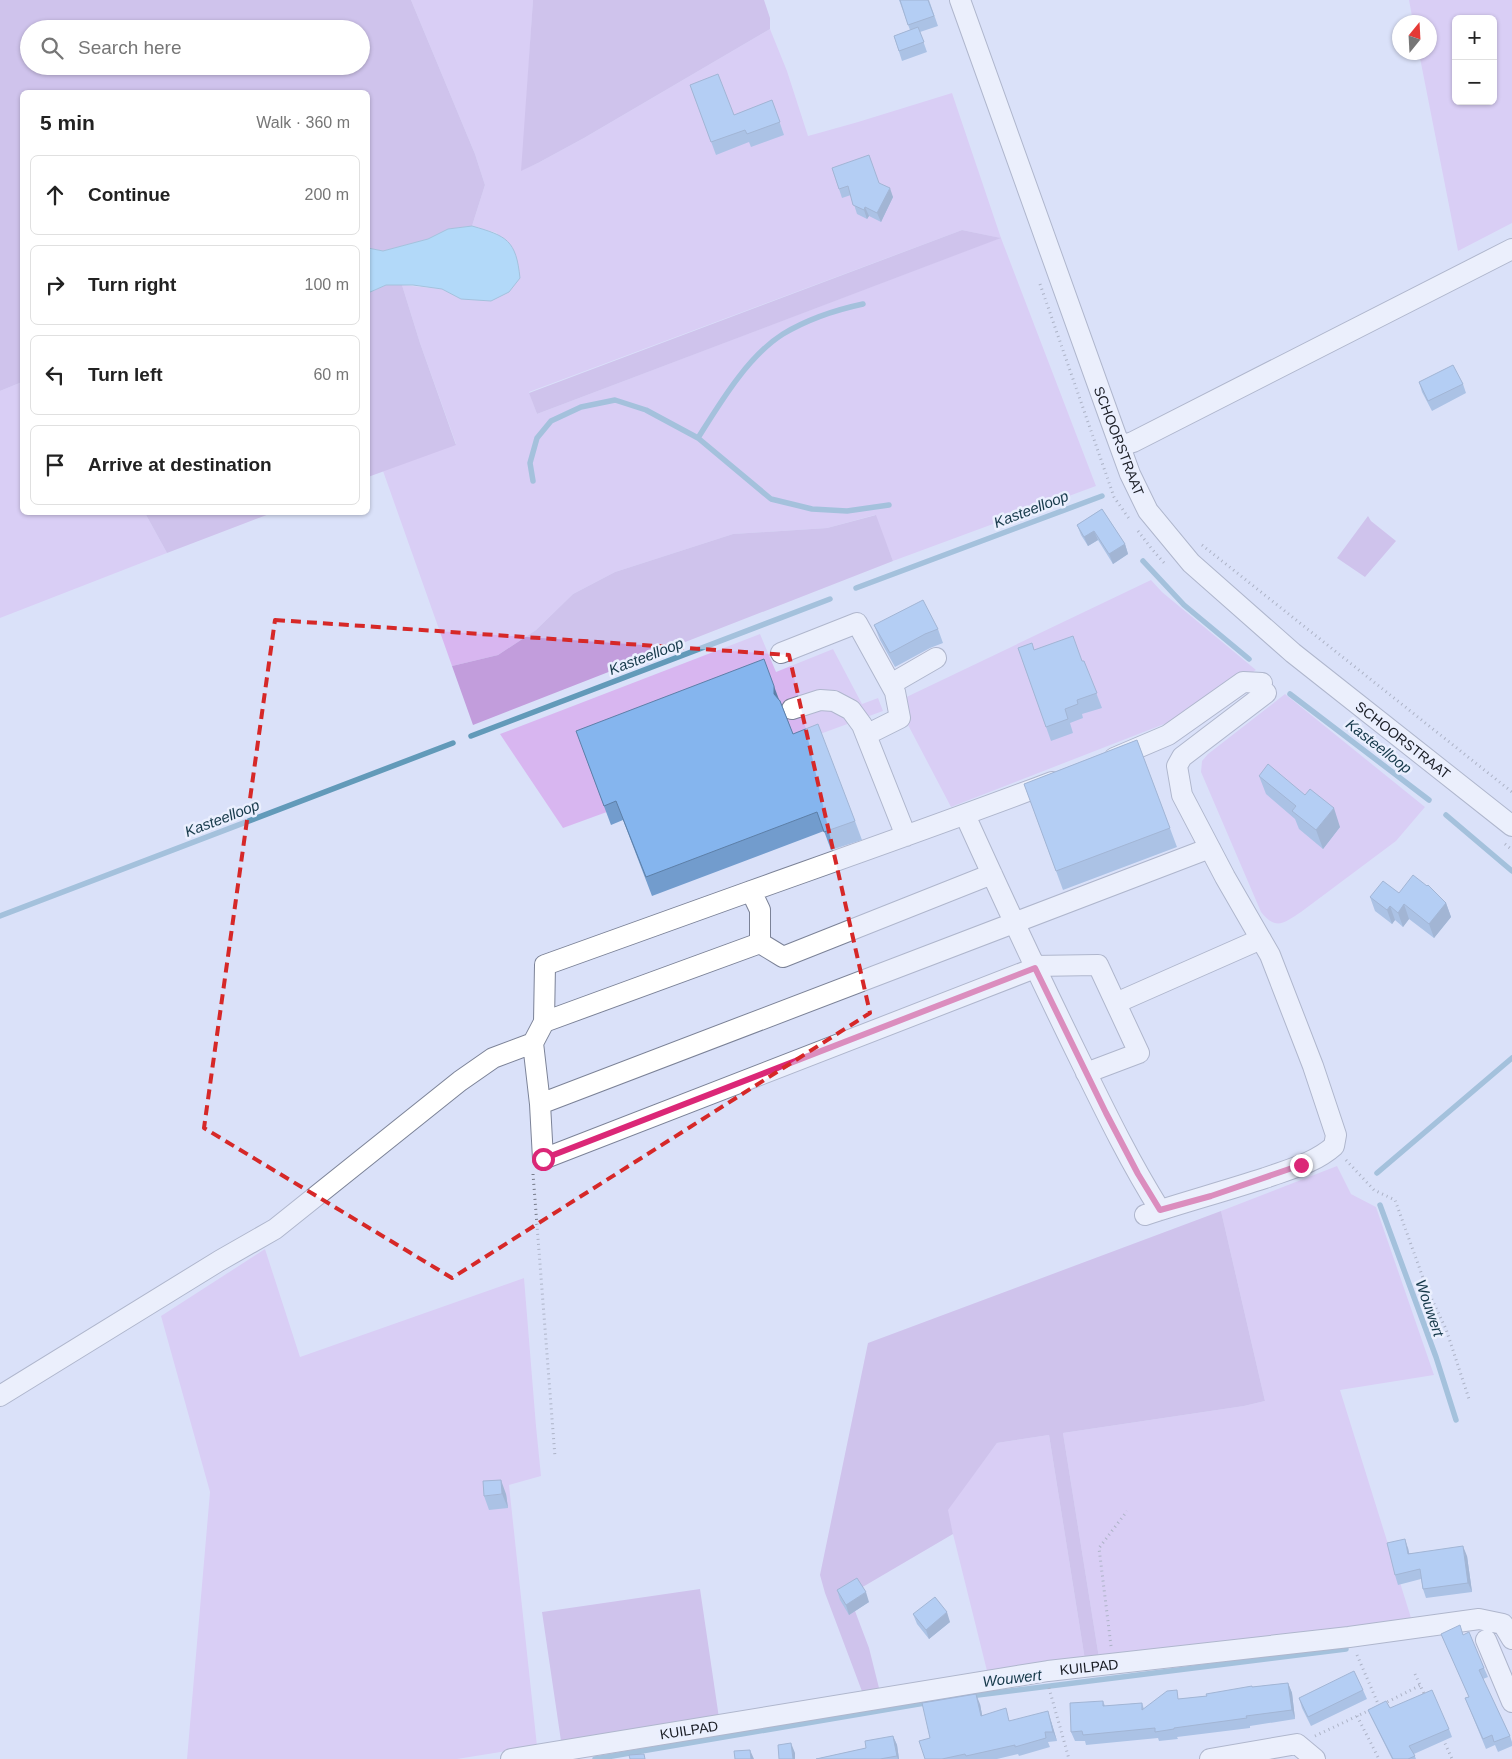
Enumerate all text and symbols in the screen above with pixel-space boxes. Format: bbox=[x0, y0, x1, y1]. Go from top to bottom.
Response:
north arrow bbox=[1392, 15, 1437, 60]
map controls bbox=[1452, 15, 1497, 105]
button: + bbox=[1452, 15, 1497, 60]
search box bbox=[20, 20, 370, 75]
icon: search bbox=[38, 34, 66, 62]
text: Search here bbox=[78, 37, 182, 58]
button: − bbox=[1452, 60, 1497, 105]
text: 5 min bbox=[40, 111, 95, 134]
text: Walk · 360 m bbox=[256, 114, 350, 131]
icon: ahead bbox=[41, 181, 69, 209]
text: Continue bbox=[88, 184, 170, 205]
text: 200 m bbox=[305, 186, 349, 203]
icon: right bbox=[41, 271, 69, 299]
text: Turn right bbox=[88, 274, 176, 295]
text: 100 m bbox=[305, 276, 349, 293]
icon: left bbox=[41, 361, 69, 389]
text: Turn left bbox=[88, 364, 163, 385]
text: 60 m bbox=[313, 366, 349, 383]
street label: SCHOORSTRAAT bbox=[1091, 384, 1147, 498]
icon: arrive bbox=[41, 451, 69, 479]
text: Arrive at destination bbox=[88, 454, 272, 475]
water label: Kasteelloop bbox=[991, 487, 1071, 531]
water label: Kasteelloop bbox=[606, 634, 686, 678]
street label: SCHOORSTRAAT bbox=[1353, 698, 1454, 782]
water label: Kasteelloop bbox=[1343, 715, 1415, 777]
water label: Kasteelloop bbox=[182, 796, 262, 840]
route start bbox=[532, 1148, 555, 1171]
route end bbox=[1290, 1154, 1313, 1177]
water label: Wouwert bbox=[1412, 1277, 1448, 1340]
street label: KUILPAD bbox=[1059, 1656, 1119, 1678]
water label: Wouwert bbox=[982, 1666, 1043, 1690]
street label: KUILPAD bbox=[659, 1717, 719, 1743]

